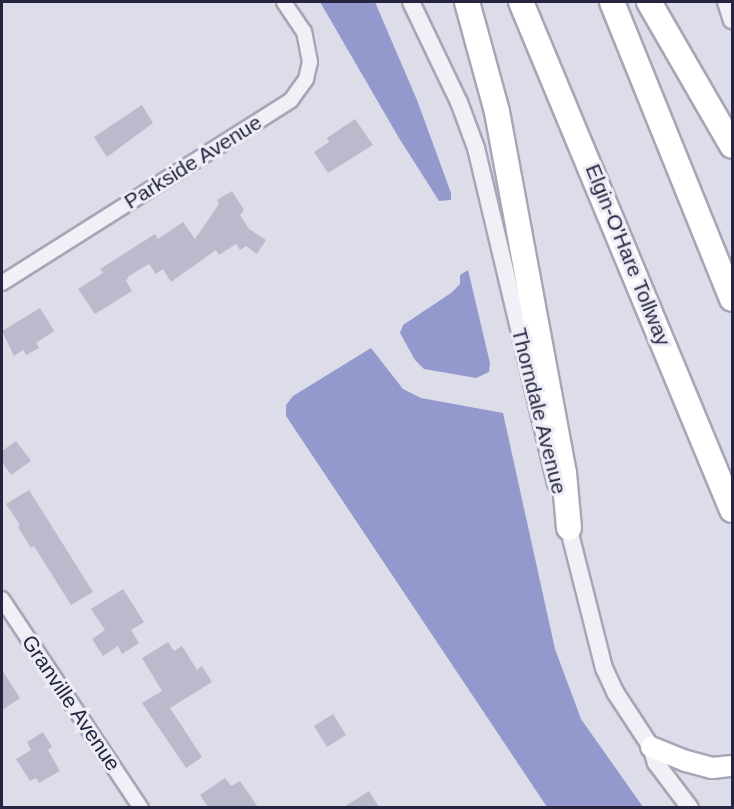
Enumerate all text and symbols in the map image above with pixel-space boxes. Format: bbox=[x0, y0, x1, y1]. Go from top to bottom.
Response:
street label: Parkside Avenue bbox=[119, 109, 267, 215]
street label: Elgin-O'Hare Tollway bbox=[580, 160, 676, 350]
street label: Thorndale Avenue bbox=[506, 325, 572, 497]
street label: Granville Avenue bbox=[16, 630, 126, 776]

